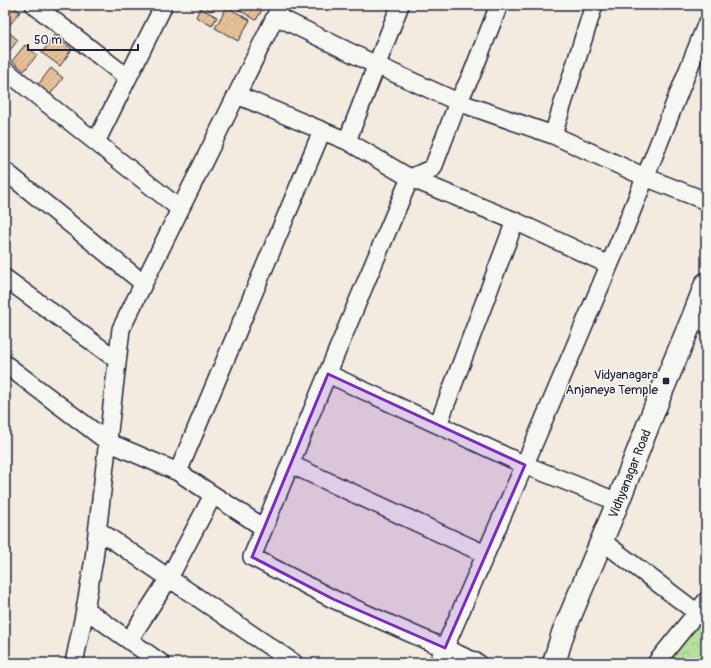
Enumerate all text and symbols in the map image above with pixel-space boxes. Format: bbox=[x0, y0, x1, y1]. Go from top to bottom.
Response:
scale bar bbox=[28, 26, 138, 52]
text: 50 m bbox=[34, 33, 62, 48]
place label: Vidyanagara Anjaneya Temple bbox=[565, 367, 659, 398]
marker: Vidyanagara Anjaneya Temple bbox=[661, 376, 671, 386]
street label: Vidhyanagar Road bbox=[605, 427, 655, 521]

